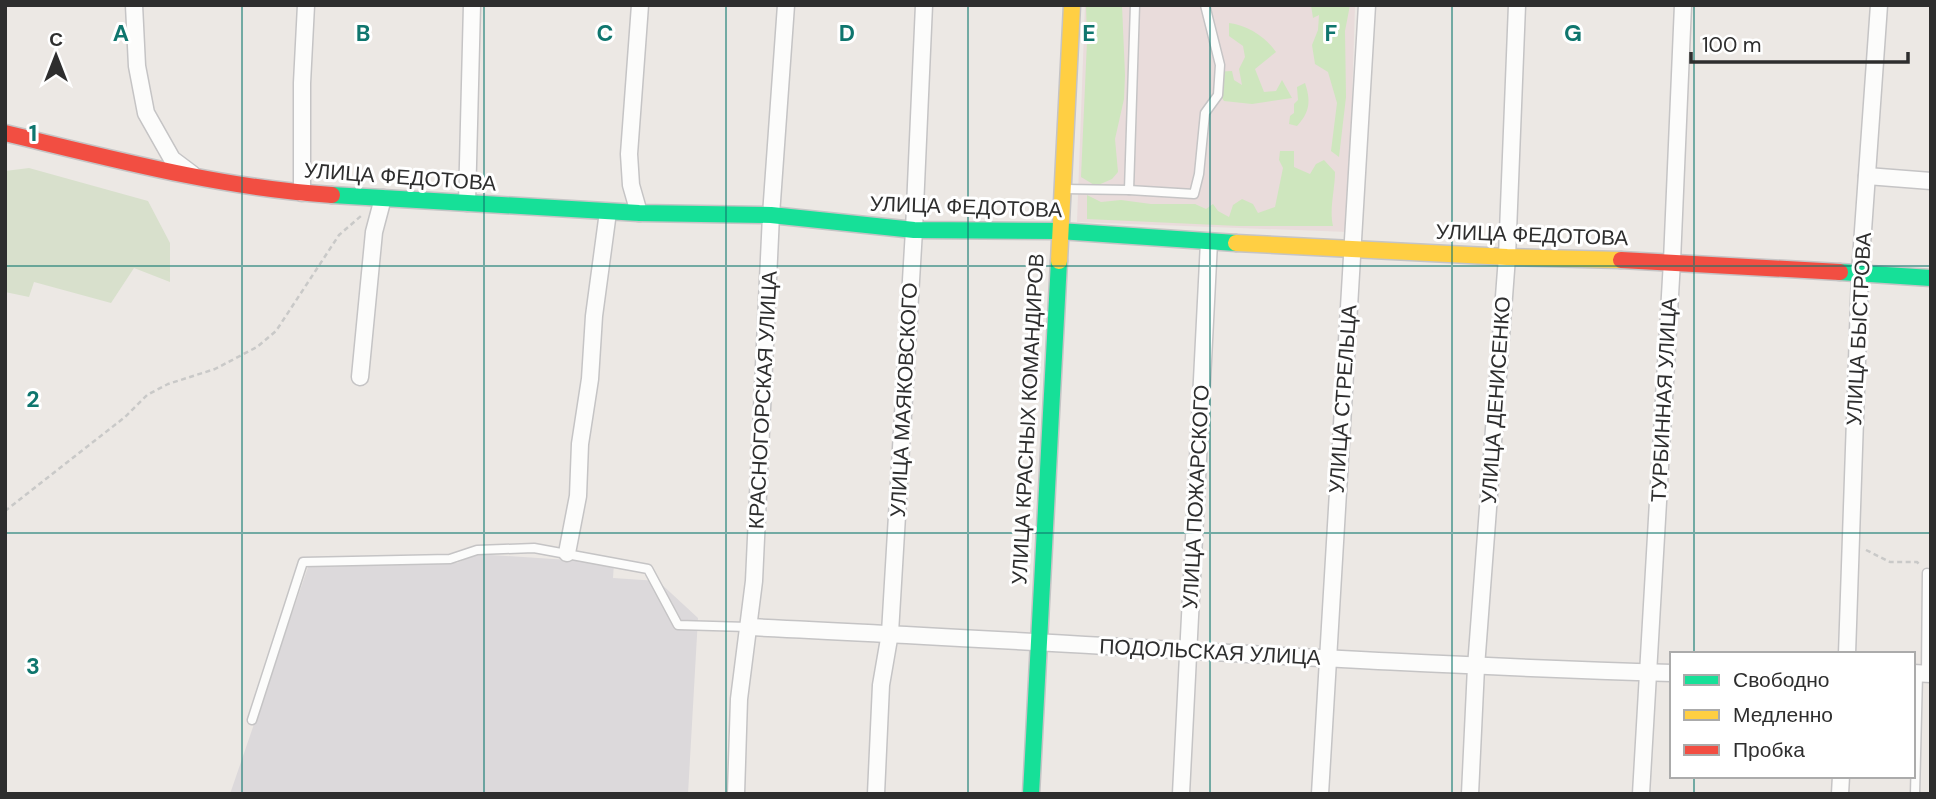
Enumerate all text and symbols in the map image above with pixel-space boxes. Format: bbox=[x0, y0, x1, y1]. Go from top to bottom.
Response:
text: A bbox=[113, 18, 129, 48]
text: B bbox=[356, 18, 370, 48]
text: C bbox=[597, 18, 613, 48]
text: D bbox=[839, 18, 855, 48]
text: E bbox=[1082, 18, 1096, 48]
text: F bbox=[1325, 18, 1338, 48]
text: G bbox=[1564, 18, 1582, 48]
north arrow bbox=[21, 21, 91, 91]
scale bar bbox=[1691, 21, 1908, 65]
text: С bbox=[49, 27, 63, 52]
text: 100 m bbox=[1702, 31, 1762, 59]
text: 1 bbox=[29, 118, 37, 148]
street label: УЛИЦА ФЕДОТОВА bbox=[303, 156, 497, 198]
street label: УЛИЦА ФЕДОТОВА bbox=[869, 190, 1063, 224]
street label: УЛИЦА ФЕДОТОВА bbox=[1435, 218, 1629, 252]
street label: УЛИЦА БЫСТРОВА bbox=[1840, 232, 1878, 426]
street label: УЛИЦА КРАСНЫХ КОМАНДИРОВ bbox=[1005, 253, 1051, 585]
street label: КРАСНОГОРСКАЯ УЛИЦА bbox=[742, 270, 784, 530]
street label: УЛИЦА МАЯКОВСКОГО bbox=[884, 282, 924, 518]
street label: УЛИЦА ДЕНИСЕНКО bbox=[1475, 295, 1517, 505]
street label: ТУРБИННАЯ УЛИЦА bbox=[1645, 297, 1683, 503]
street label: УЛИЦА СТРЕЛЬЦА bbox=[1322, 304, 1364, 494]
text: 2 bbox=[26, 384, 40, 414]
street label: УЛИЦА ПОЖАРСКОГО bbox=[1176, 384, 1216, 610]
street label: ПОДОЛЬСКАЯ УЛИЦА bbox=[1099, 632, 1321, 672]
text: 3 bbox=[26, 651, 40, 681]
legend bbox=[1670, 652, 1915, 778]
text: Свободно bbox=[1733, 666, 1830, 694]
text: Медленно bbox=[1733, 701, 1833, 729]
text: Пробка bbox=[1733, 736, 1805, 764]

